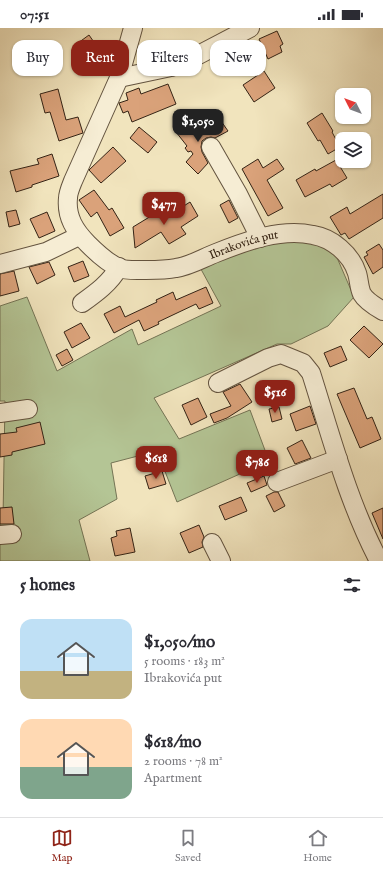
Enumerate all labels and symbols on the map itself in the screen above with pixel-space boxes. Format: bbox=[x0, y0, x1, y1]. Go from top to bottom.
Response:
north arrow bbox=[335, 88, 371, 124]
pin: $1,050 bbox=[165, 109, 231, 143]
pin: $477 bbox=[140, 192, 188, 226]
street label: Ibrakovića put bbox=[207, 227, 279, 263]
pin: $516 bbox=[251, 380, 299, 414]
pin: $618 bbox=[132, 446, 180, 480]
pin: $786 bbox=[233, 450, 281, 484]

